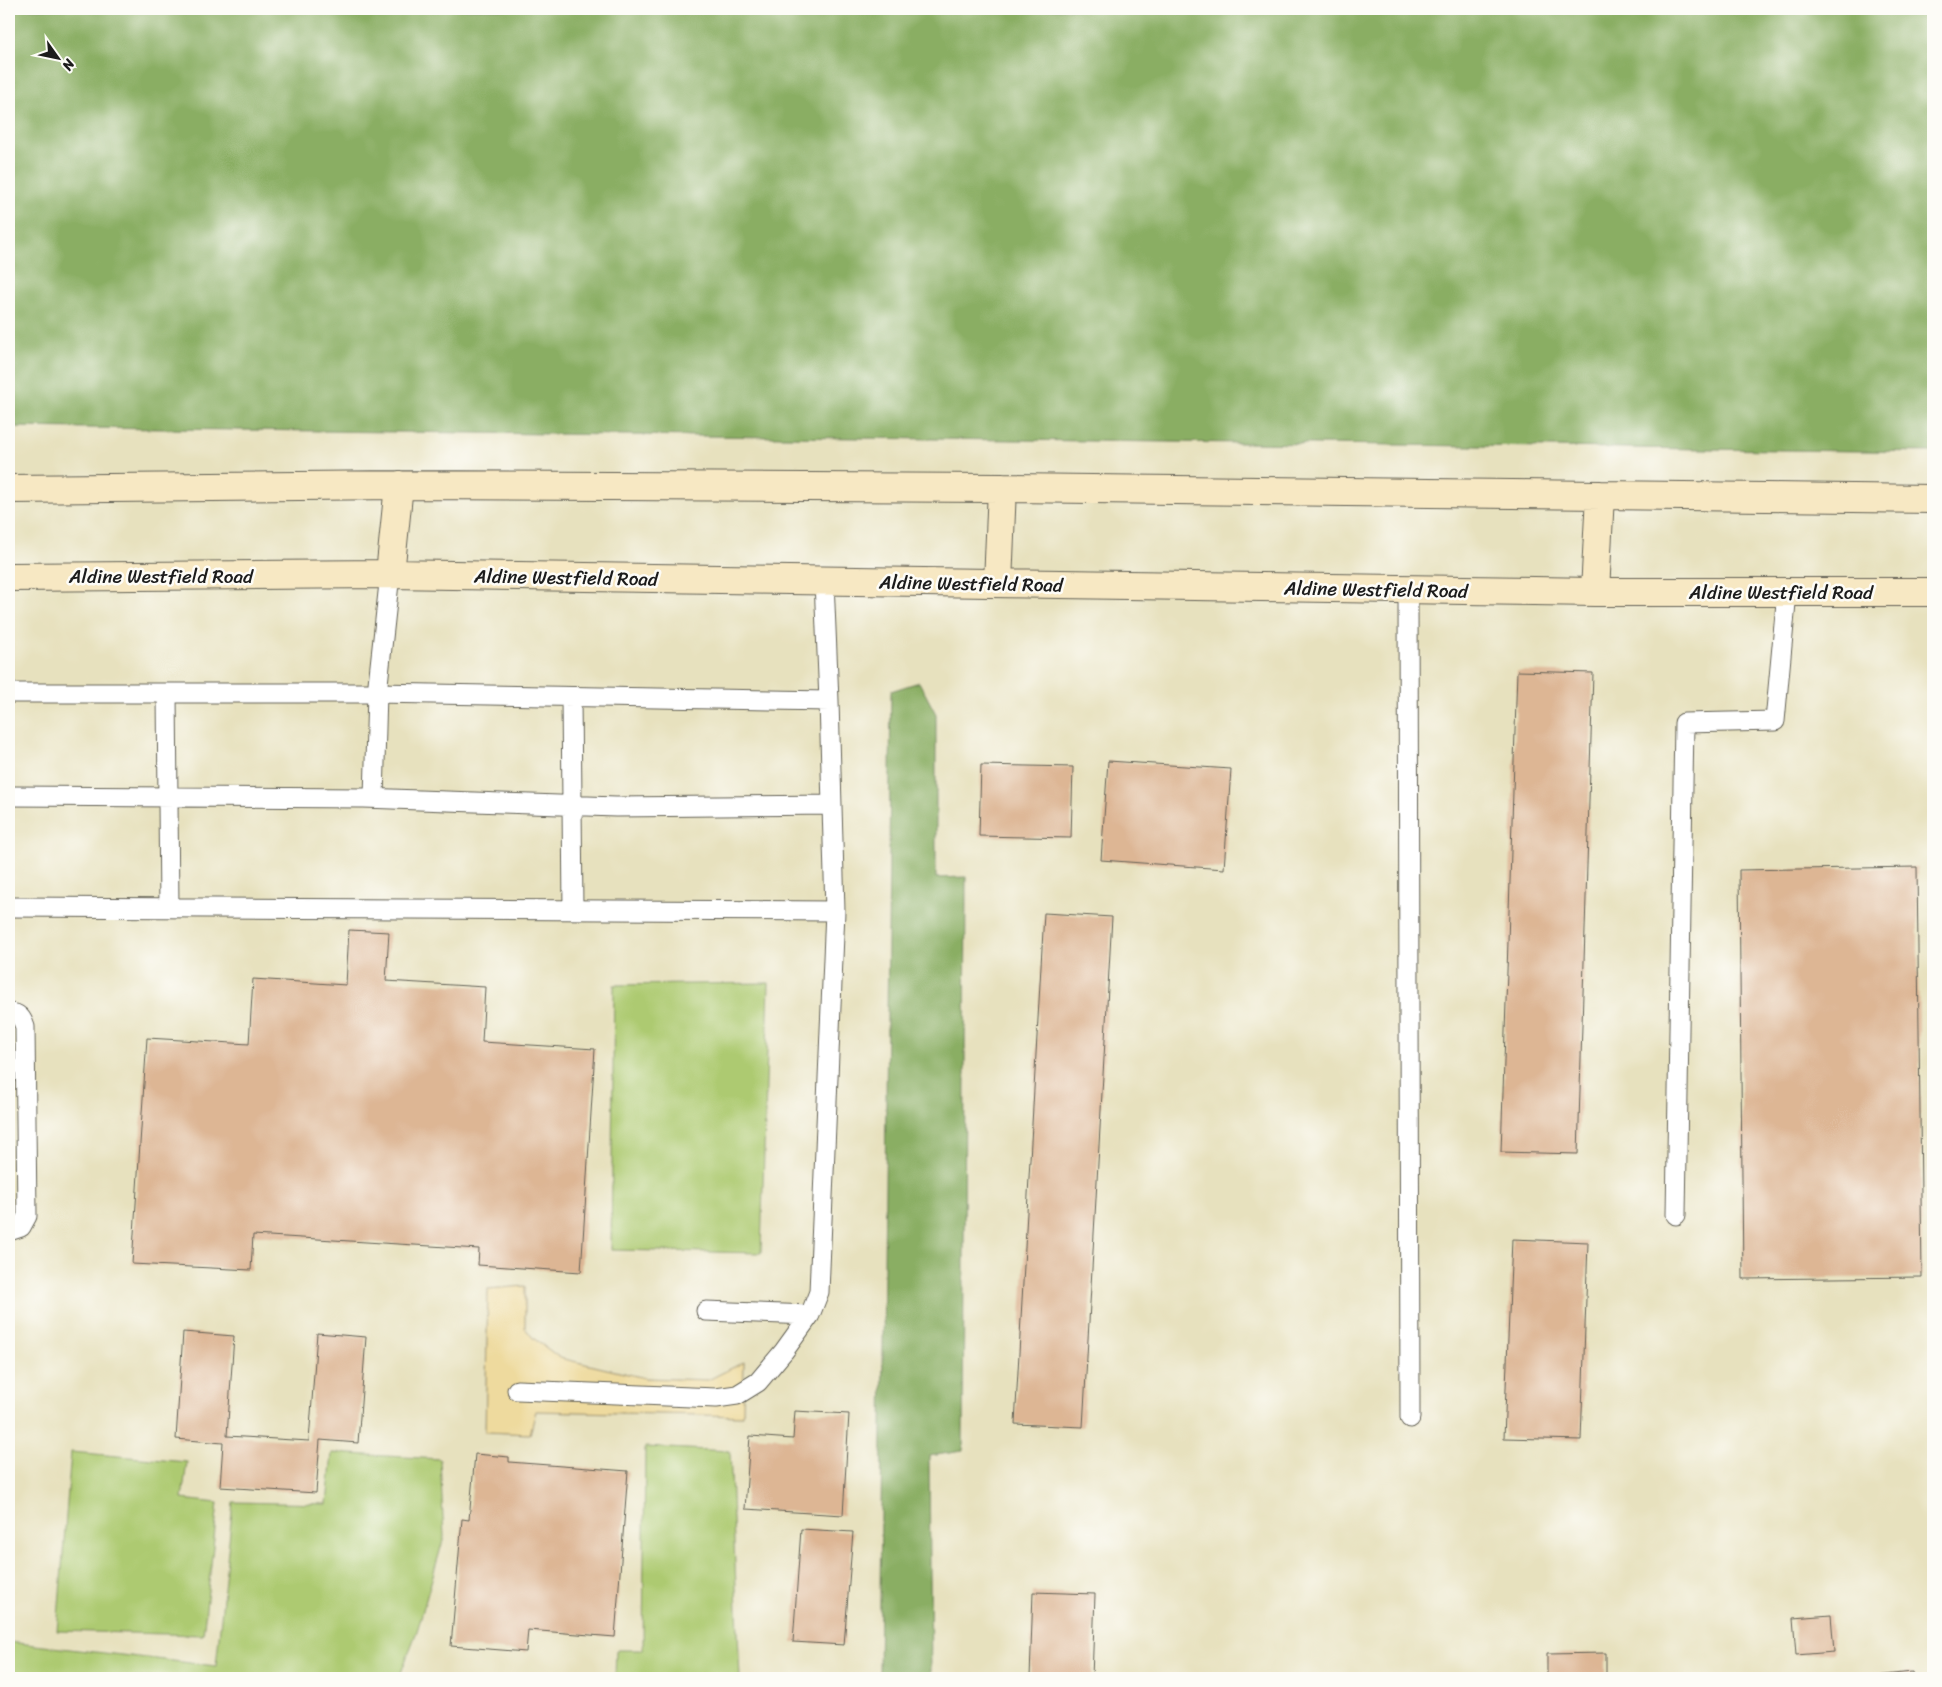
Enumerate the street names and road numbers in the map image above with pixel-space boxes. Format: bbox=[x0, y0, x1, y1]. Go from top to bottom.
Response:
street label: Aldine Westfield Road bbox=[473, 559, 659, 596]
street label: Aldine Westfield Road bbox=[68, 560, 254, 593]
street label: Aldine Westfield Road bbox=[878, 565, 1064, 602]
street label: Aldine Westfield Road bbox=[1283, 571, 1469, 608]
street label: Aldine Westfield Road bbox=[1688, 576, 1874, 609]

